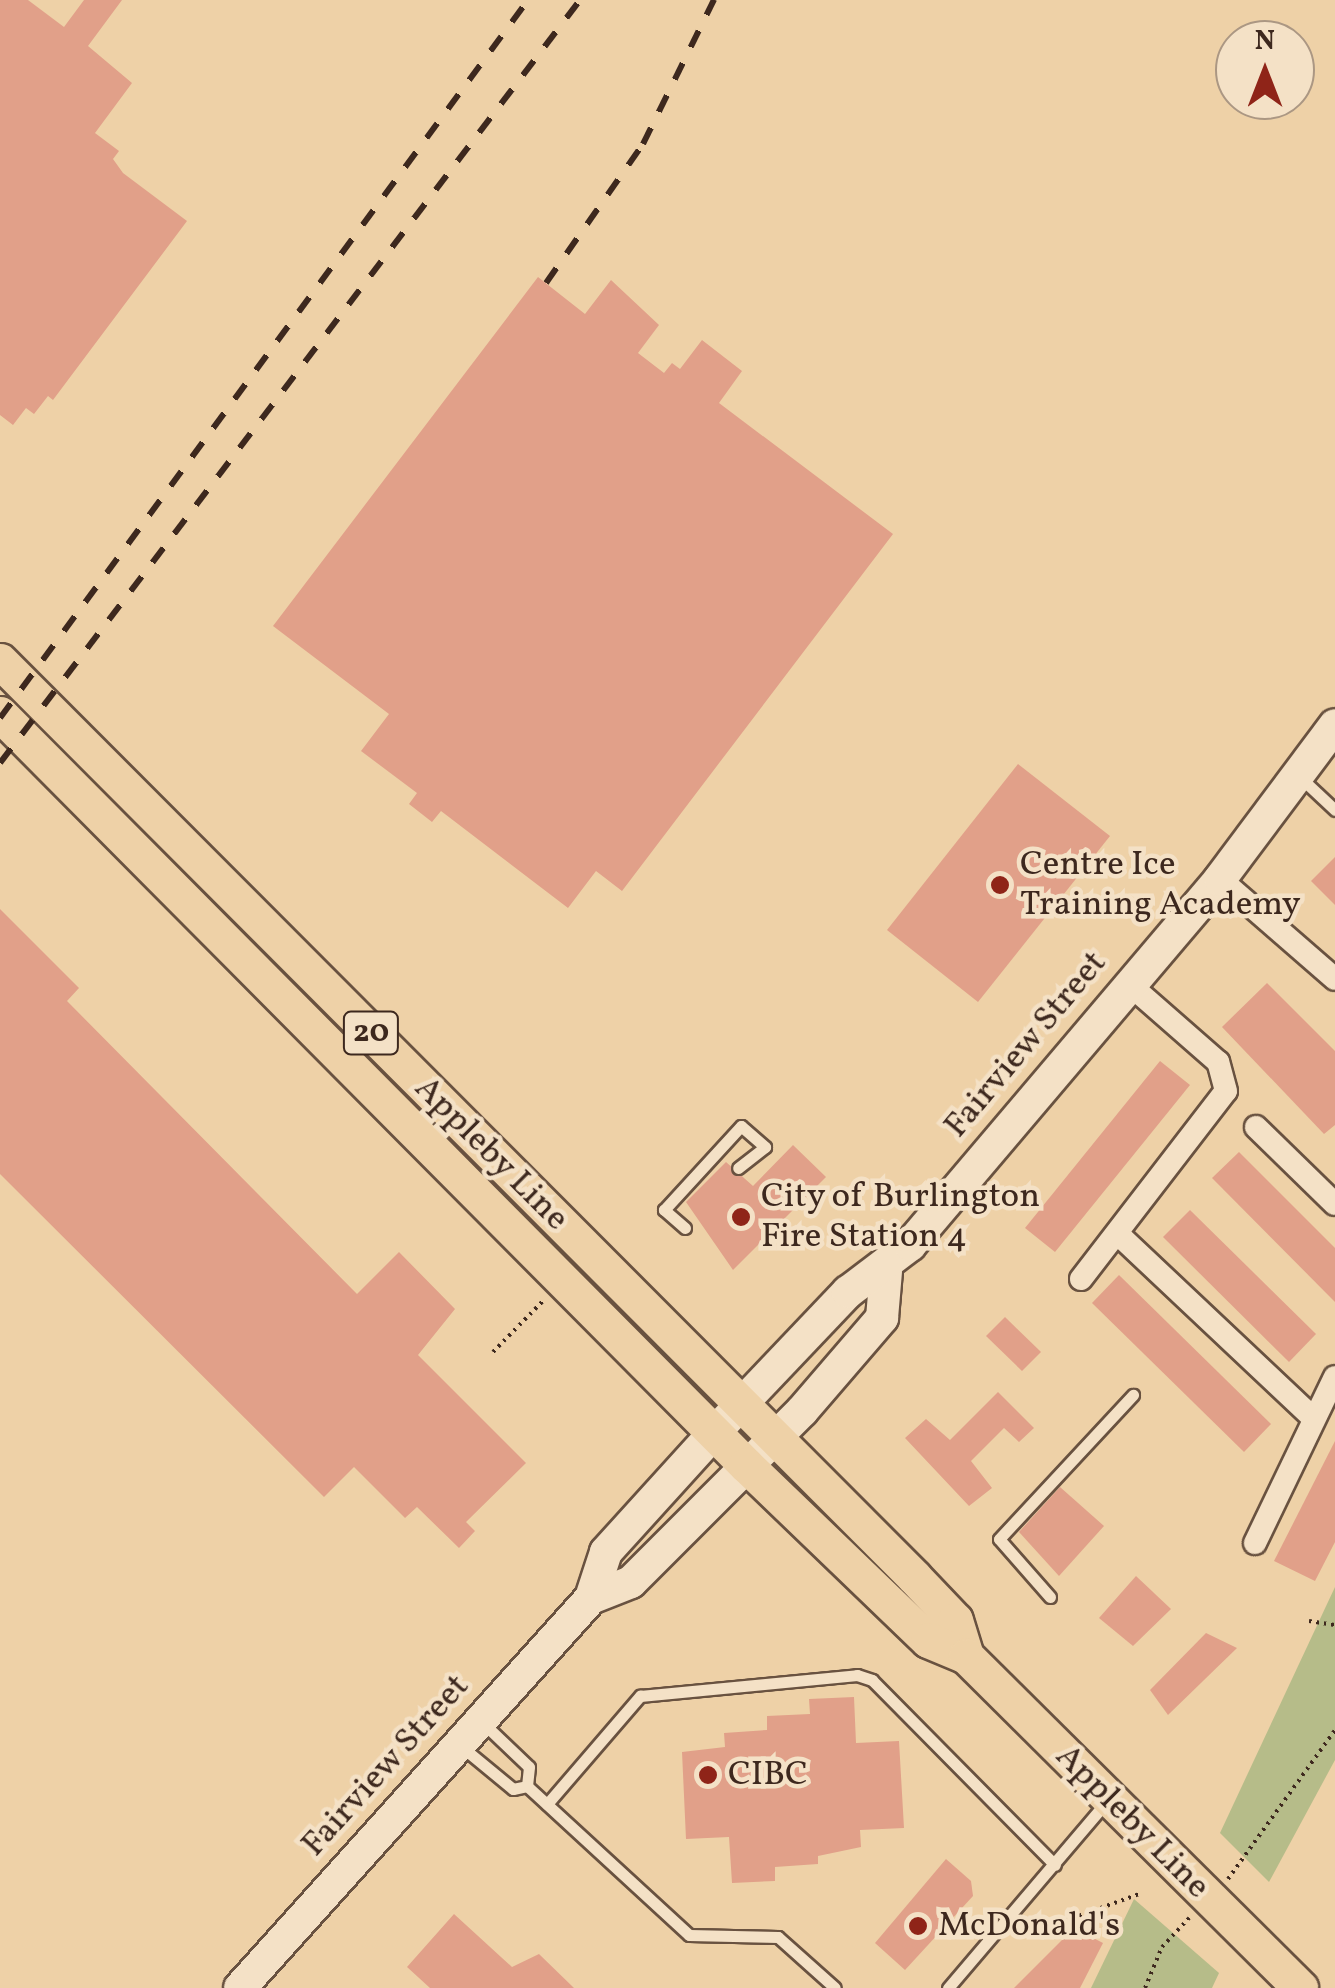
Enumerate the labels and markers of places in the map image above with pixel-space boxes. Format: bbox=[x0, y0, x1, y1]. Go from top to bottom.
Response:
place label: Centre Ice Training Academy bbox=[1020, 844, 1301, 926]
marker: Centre Ice Training Academy bbox=[989, 874, 1011, 896]
place label: City of Burlington Fire Station 4 bbox=[761, 1176, 1038, 1258]
marker: City of Burlington Fire Station 4 bbox=[730, 1206, 752, 1228]
place label: CIBC bbox=[728, 1754, 808, 1796]
marker: CIBC bbox=[697, 1764, 719, 1786]
place label: McDonald's bbox=[938, 1905, 1120, 1947]
marker: McDonald's bbox=[907, 1915, 929, 1937]

